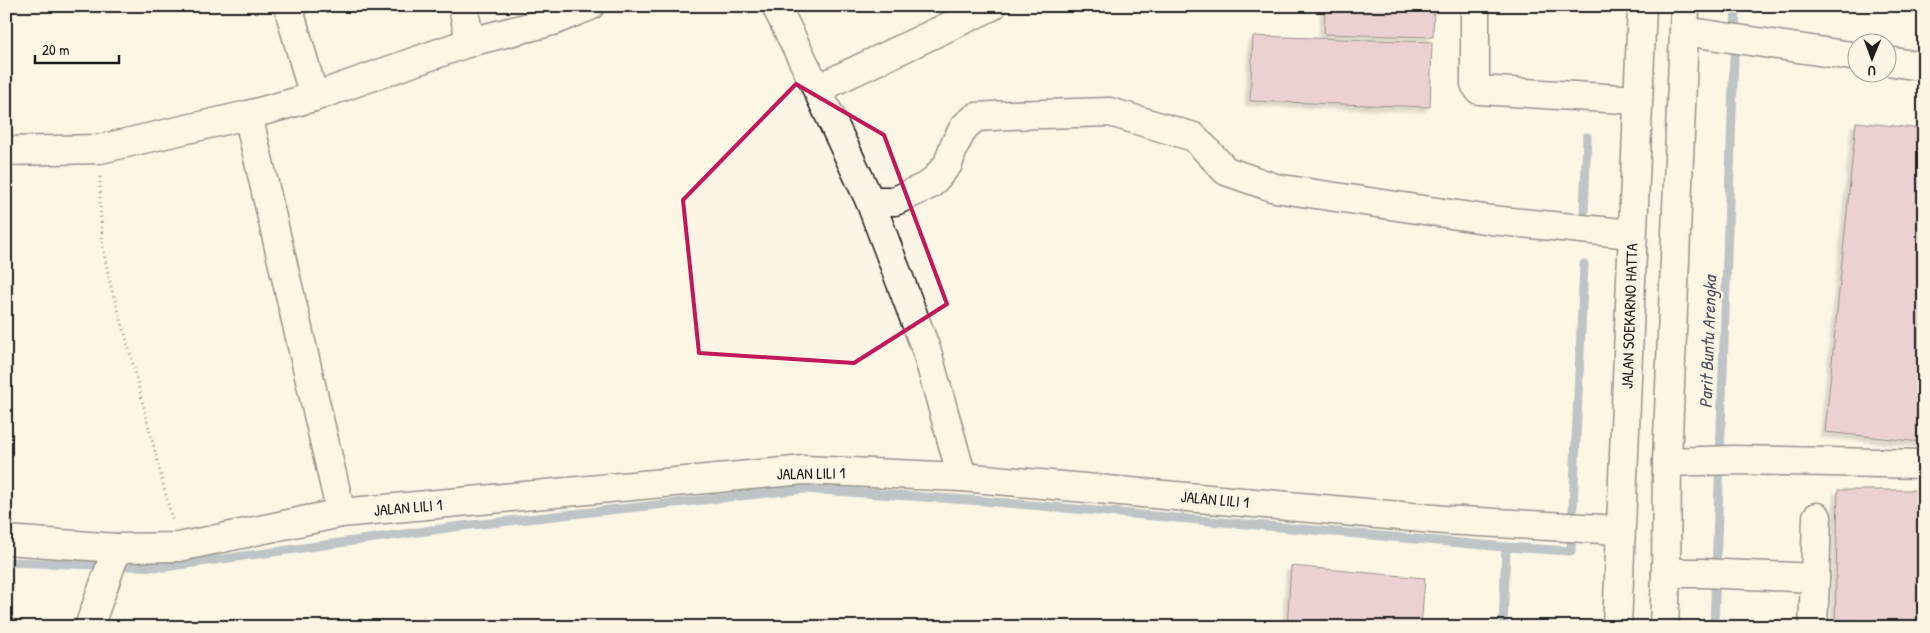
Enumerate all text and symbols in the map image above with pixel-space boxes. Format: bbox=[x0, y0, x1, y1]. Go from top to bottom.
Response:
scale bar bbox=[35, 32, 119, 64]
north arrow bbox=[1848, 32, 1898, 82]
text: 20 m bbox=[42, 39, 69, 60]
text: U bbox=[1867, 62, 1876, 81]
street label: JALAN SOEKARNO HATTA bbox=[1615, 243, 1643, 389]
water label: Parit Buntu Arengka bbox=[1693, 273, 1722, 409]
street label: JALAN LILI 1 bbox=[777, 461, 846, 485]
street label: JALAN LILI 1 bbox=[1180, 485, 1250, 513]
street label: JALAN LILI 1 bbox=[373, 493, 443, 521]

